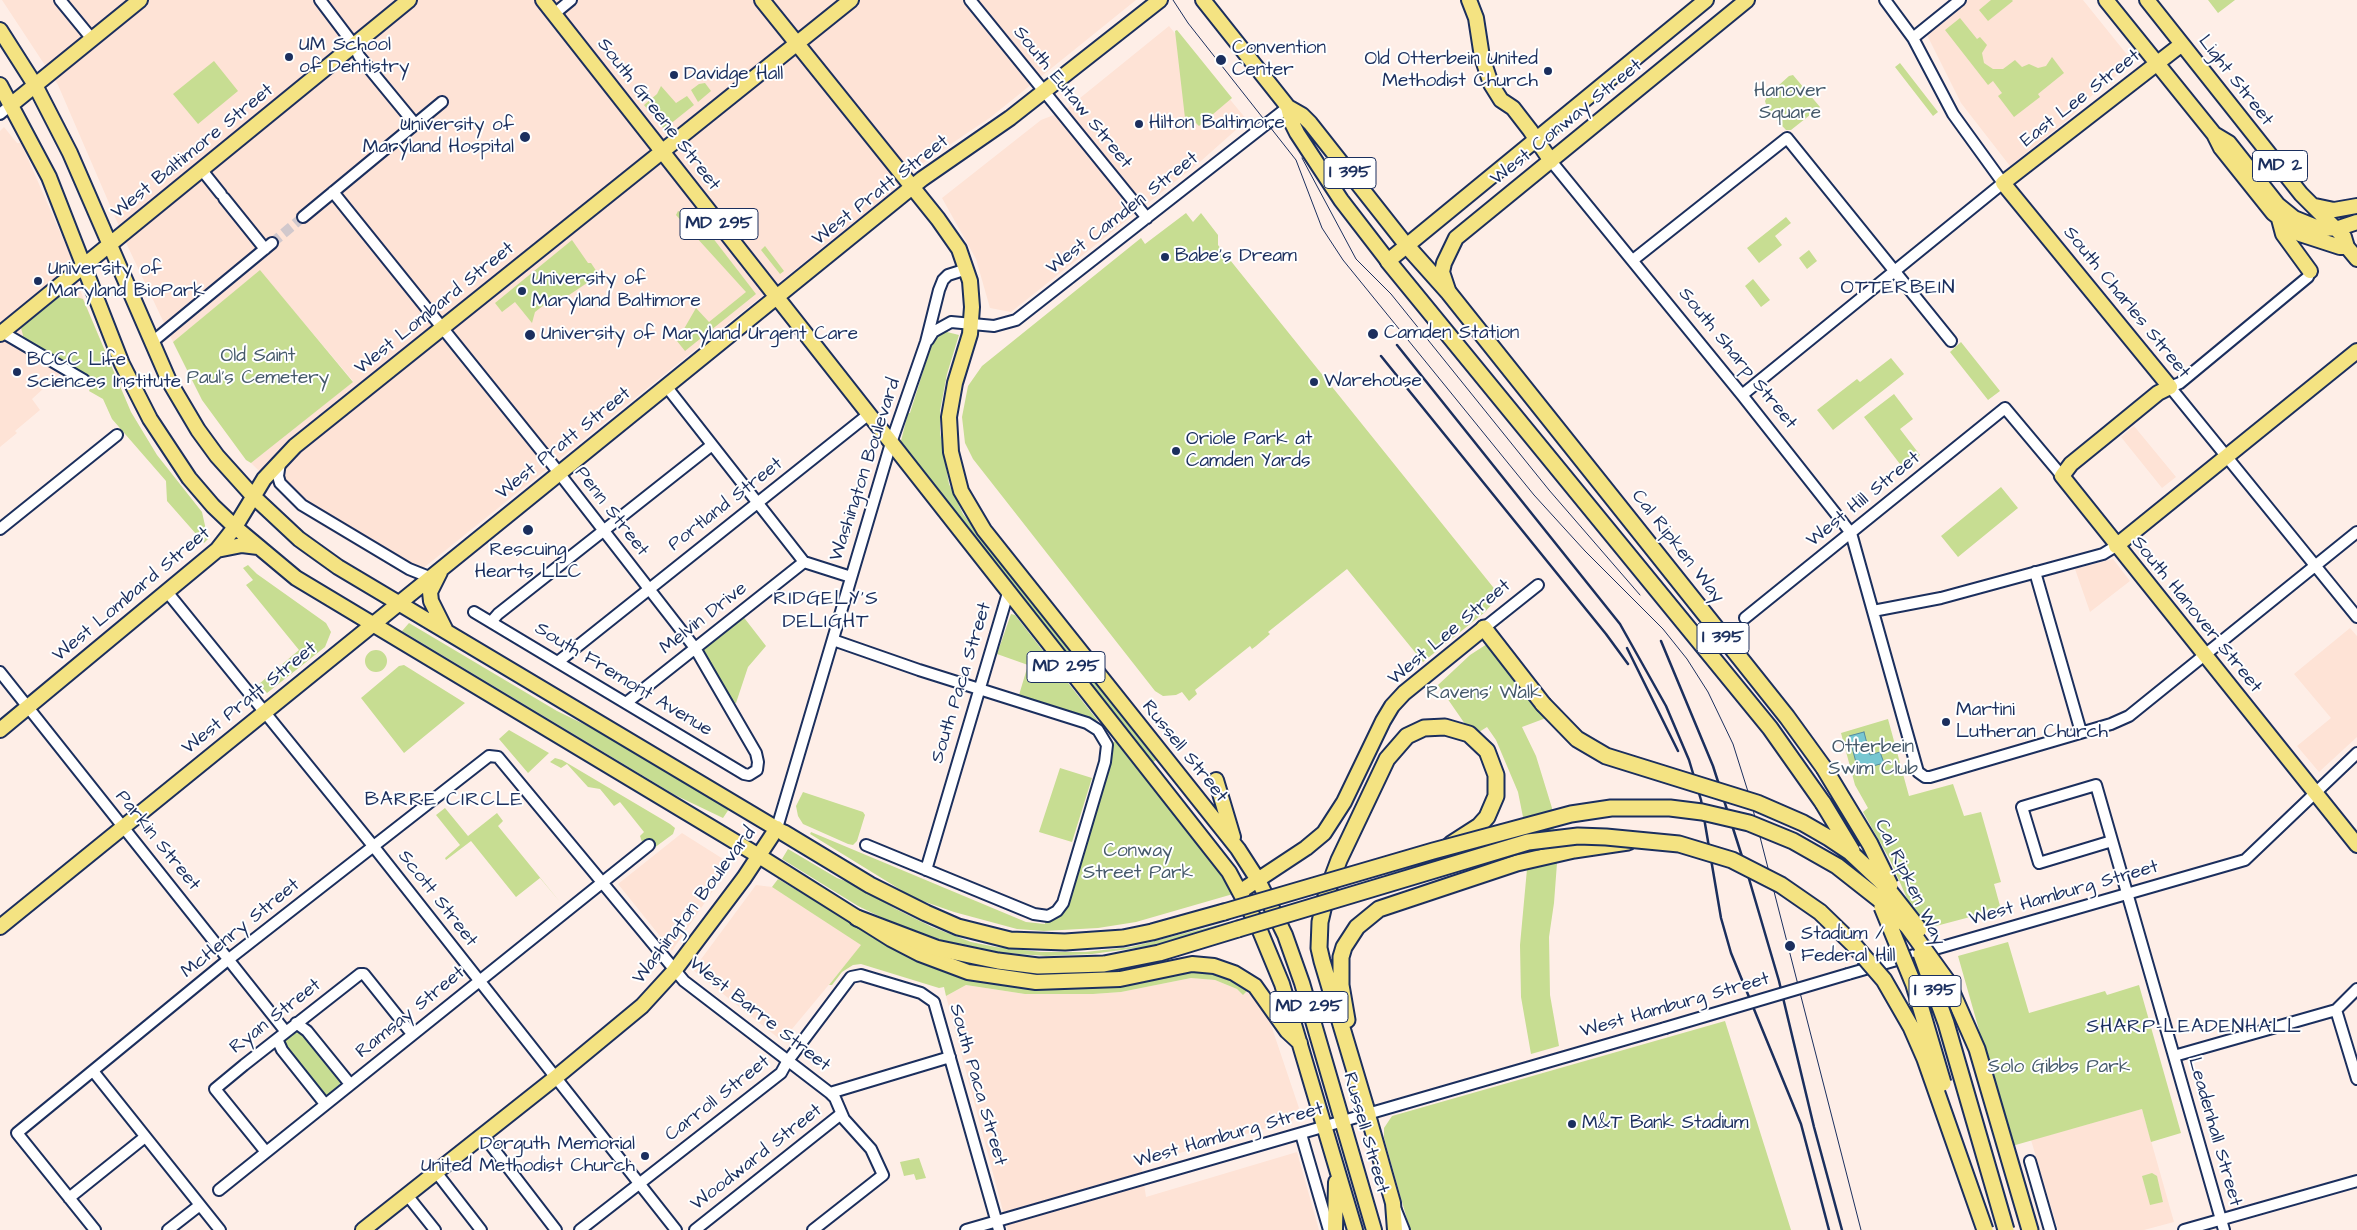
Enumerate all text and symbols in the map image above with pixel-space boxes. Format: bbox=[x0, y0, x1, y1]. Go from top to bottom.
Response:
street label: South Eutaw Street bbox=[1007, 22, 1137, 174]
street label: Light Street bbox=[2192, 31, 2278, 131]
street label: South Greene Street bbox=[591, 34, 725, 196]
place label: UM School of Dentistry bbox=[299, 35, 409, 79]
place label: Convention Center bbox=[1232, 38, 1326, 82]
street label: East Lee Street bbox=[2017, 45, 2145, 153]
place label: Old Otterbein United Methodist Church bbox=[1364, 49, 1538, 93]
marker: UM School of Dentistry bbox=[283, 51, 295, 63]
marker: Convention Center bbox=[1214, 53, 1228, 67]
street label: West Conway Street bbox=[1487, 55, 1647, 191]
place label: Davidge Hall bbox=[684, 64, 783, 86]
marker: Old Otterbein United Methodist Church bbox=[1542, 65, 1554, 77]
marker: Davidge Hall bbox=[668, 69, 680, 81]
street label: West Baltimore Street bbox=[107, 80, 279, 224]
park label: Hanover Square bbox=[1754, 81, 1826, 125]
place label: Hilton Baltimore bbox=[1149, 113, 1285, 135]
place label: University of Maryland Hospital bbox=[363, 115, 514, 159]
marker: Hilton Baltimore bbox=[1133, 118, 1145, 130]
marker: University of Maryland Hospital bbox=[518, 130, 532, 144]
street label: West Pratt Street bbox=[808, 131, 954, 251]
street label: West Camden Street bbox=[1042, 148, 1204, 280]
road number: MD 2 bbox=[2252, 150, 2308, 182]
road number: I 395 bbox=[1324, 158, 1376, 188]
road number: MD 295 bbox=[680, 208, 758, 240]
street label: South Charles Street bbox=[2058, 222, 2194, 384]
street label: West Lombard Street bbox=[351, 238, 519, 380]
place label: Babe's Dream bbox=[1175, 246, 1297, 268]
marker: Babe's Dream bbox=[1159, 251, 1171, 263]
place label: University of Maryland BioPark bbox=[48, 259, 205, 303]
place label: University of Maryland Baltimore bbox=[532, 269, 701, 313]
marker: University of Maryland BioPark bbox=[32, 275, 44, 287]
district label: OTTERBEIN bbox=[1839, 277, 1957, 301]
street label: South Sharp Street bbox=[1673, 284, 1801, 434]
marker: University of Maryland Baltimore bbox=[516, 285, 528, 297]
place label: Camden Station bbox=[1384, 323, 1519, 345]
place label: University of Maryland Urgent Care bbox=[541, 324, 858, 346]
marker: Camden Station bbox=[1366, 327, 1380, 341]
marker: University of Maryland Urgent Care bbox=[523, 328, 537, 342]
park label: Old Saint Paul's Cemetery bbox=[187, 346, 329, 390]
place label: BCCC Life Sciences Institute bbox=[27, 350, 181, 394]
marker: BCCC Life Sciences Institute bbox=[11, 366, 23, 378]
place label: Warehouse bbox=[1324, 371, 1422, 393]
street label: Washington Boulevard bbox=[826, 376, 906, 564]
marker: Warehouse bbox=[1308, 376, 1320, 388]
street label: West Pratt Street bbox=[492, 383, 636, 505]
place label: Oriole Park at Camden Yards bbox=[1186, 429, 1313, 473]
marker: Oriole Park at Camden Yards bbox=[1170, 445, 1182, 457]
street label: West Hill Street bbox=[1803, 447, 1925, 553]
street label: Portland Street bbox=[664, 453, 788, 557]
street label: Penn Street bbox=[569, 463, 653, 561]
street label: Cal Ripken Way bbox=[1626, 486, 1728, 608]
street label: West Lombard Street bbox=[49, 523, 215, 667]
marker: Rescuing Hearts LLC bbox=[521, 523, 535, 537]
street label: South Hanover Street bbox=[2126, 532, 2266, 698]
place label: Rescuing Hearts LLC bbox=[475, 540, 581, 584]
street label: West Lee Street bbox=[1384, 575, 1516, 691]
street label: Melvin Drive bbox=[656, 578, 752, 660]
district label: RIDGELY'S DELIGHT bbox=[772, 588, 880, 635]
street label: South Paca Street bbox=[927, 600, 997, 766]
street label: South Fremont Avenue bbox=[530, 618, 716, 742]
road number: I 395 bbox=[1697, 622, 1749, 654]
street label: West Pratt Street bbox=[178, 638, 322, 760]
road number: MD 295 bbox=[1027, 652, 1105, 682]
park label: Ravens' Walk bbox=[1426, 683, 1542, 705]
street label: Russell Street bbox=[1136, 696, 1232, 808]
place label: Martini Lutheran Church bbox=[1956, 700, 2108, 744]
marker: Martini Lutheran Church bbox=[1940, 716, 1952, 728]
park label: Otterbein Swim Club bbox=[1828, 737, 1918, 781]
street label: Parkin Street bbox=[110, 786, 204, 896]
district label: BARRE CIRCLE bbox=[363, 789, 525, 813]
street label: Cal Ripken Way bbox=[1869, 816, 1949, 950]
street label: Washington Boulevard bbox=[628, 823, 762, 989]
park label: Conway Street Park bbox=[1083, 841, 1193, 885]
street label: Scott Street bbox=[392, 846, 482, 952]
street label: West Hamburg Street bbox=[1967, 856, 2161, 932]
street label: McHenry Street bbox=[177, 874, 305, 984]
place label: Stadium / Federal Hill bbox=[1801, 924, 1896, 968]
marker: Stadium / Federal Hill bbox=[1783, 939, 1797, 953]
street label: West Barre Street bbox=[684, 953, 834, 1077]
street label: Ramsay Street bbox=[352, 962, 470, 1064]
street label: West Hamburg Street bbox=[1578, 968, 1772, 1044]
street label: Ryan Street bbox=[226, 974, 326, 1060]
road number: I 395 bbox=[1909, 976, 1961, 1006]
road number: MD 295 bbox=[1270, 992, 1348, 1022]
street label: South Paca Street bbox=[943, 1002, 1011, 1168]
district label: SHARP-LEADENHALL bbox=[2084, 1016, 2304, 1040]
street label: Carroll Street bbox=[661, 1051, 775, 1147]
street label: Leadenhall Street bbox=[2182, 1055, 2246, 1209]
park label: Solo Gibbs Park bbox=[1988, 1057, 2130, 1079]
street label: Russell Street bbox=[1337, 1070, 1393, 1196]
street label: West Hamburg Street bbox=[1132, 1098, 1326, 1174]
street label: Woodward Street bbox=[687, 1100, 827, 1216]
place label: M&T Bank Stadium bbox=[1582, 1113, 1748, 1135]
marker: M&T Bank Stadium bbox=[1566, 1118, 1578, 1130]
place label: Dorguth Memorial United Methodist Church bbox=[421, 1134, 635, 1178]
marker: Dorguth Memorial United Methodist Church bbox=[639, 1150, 651, 1162]

